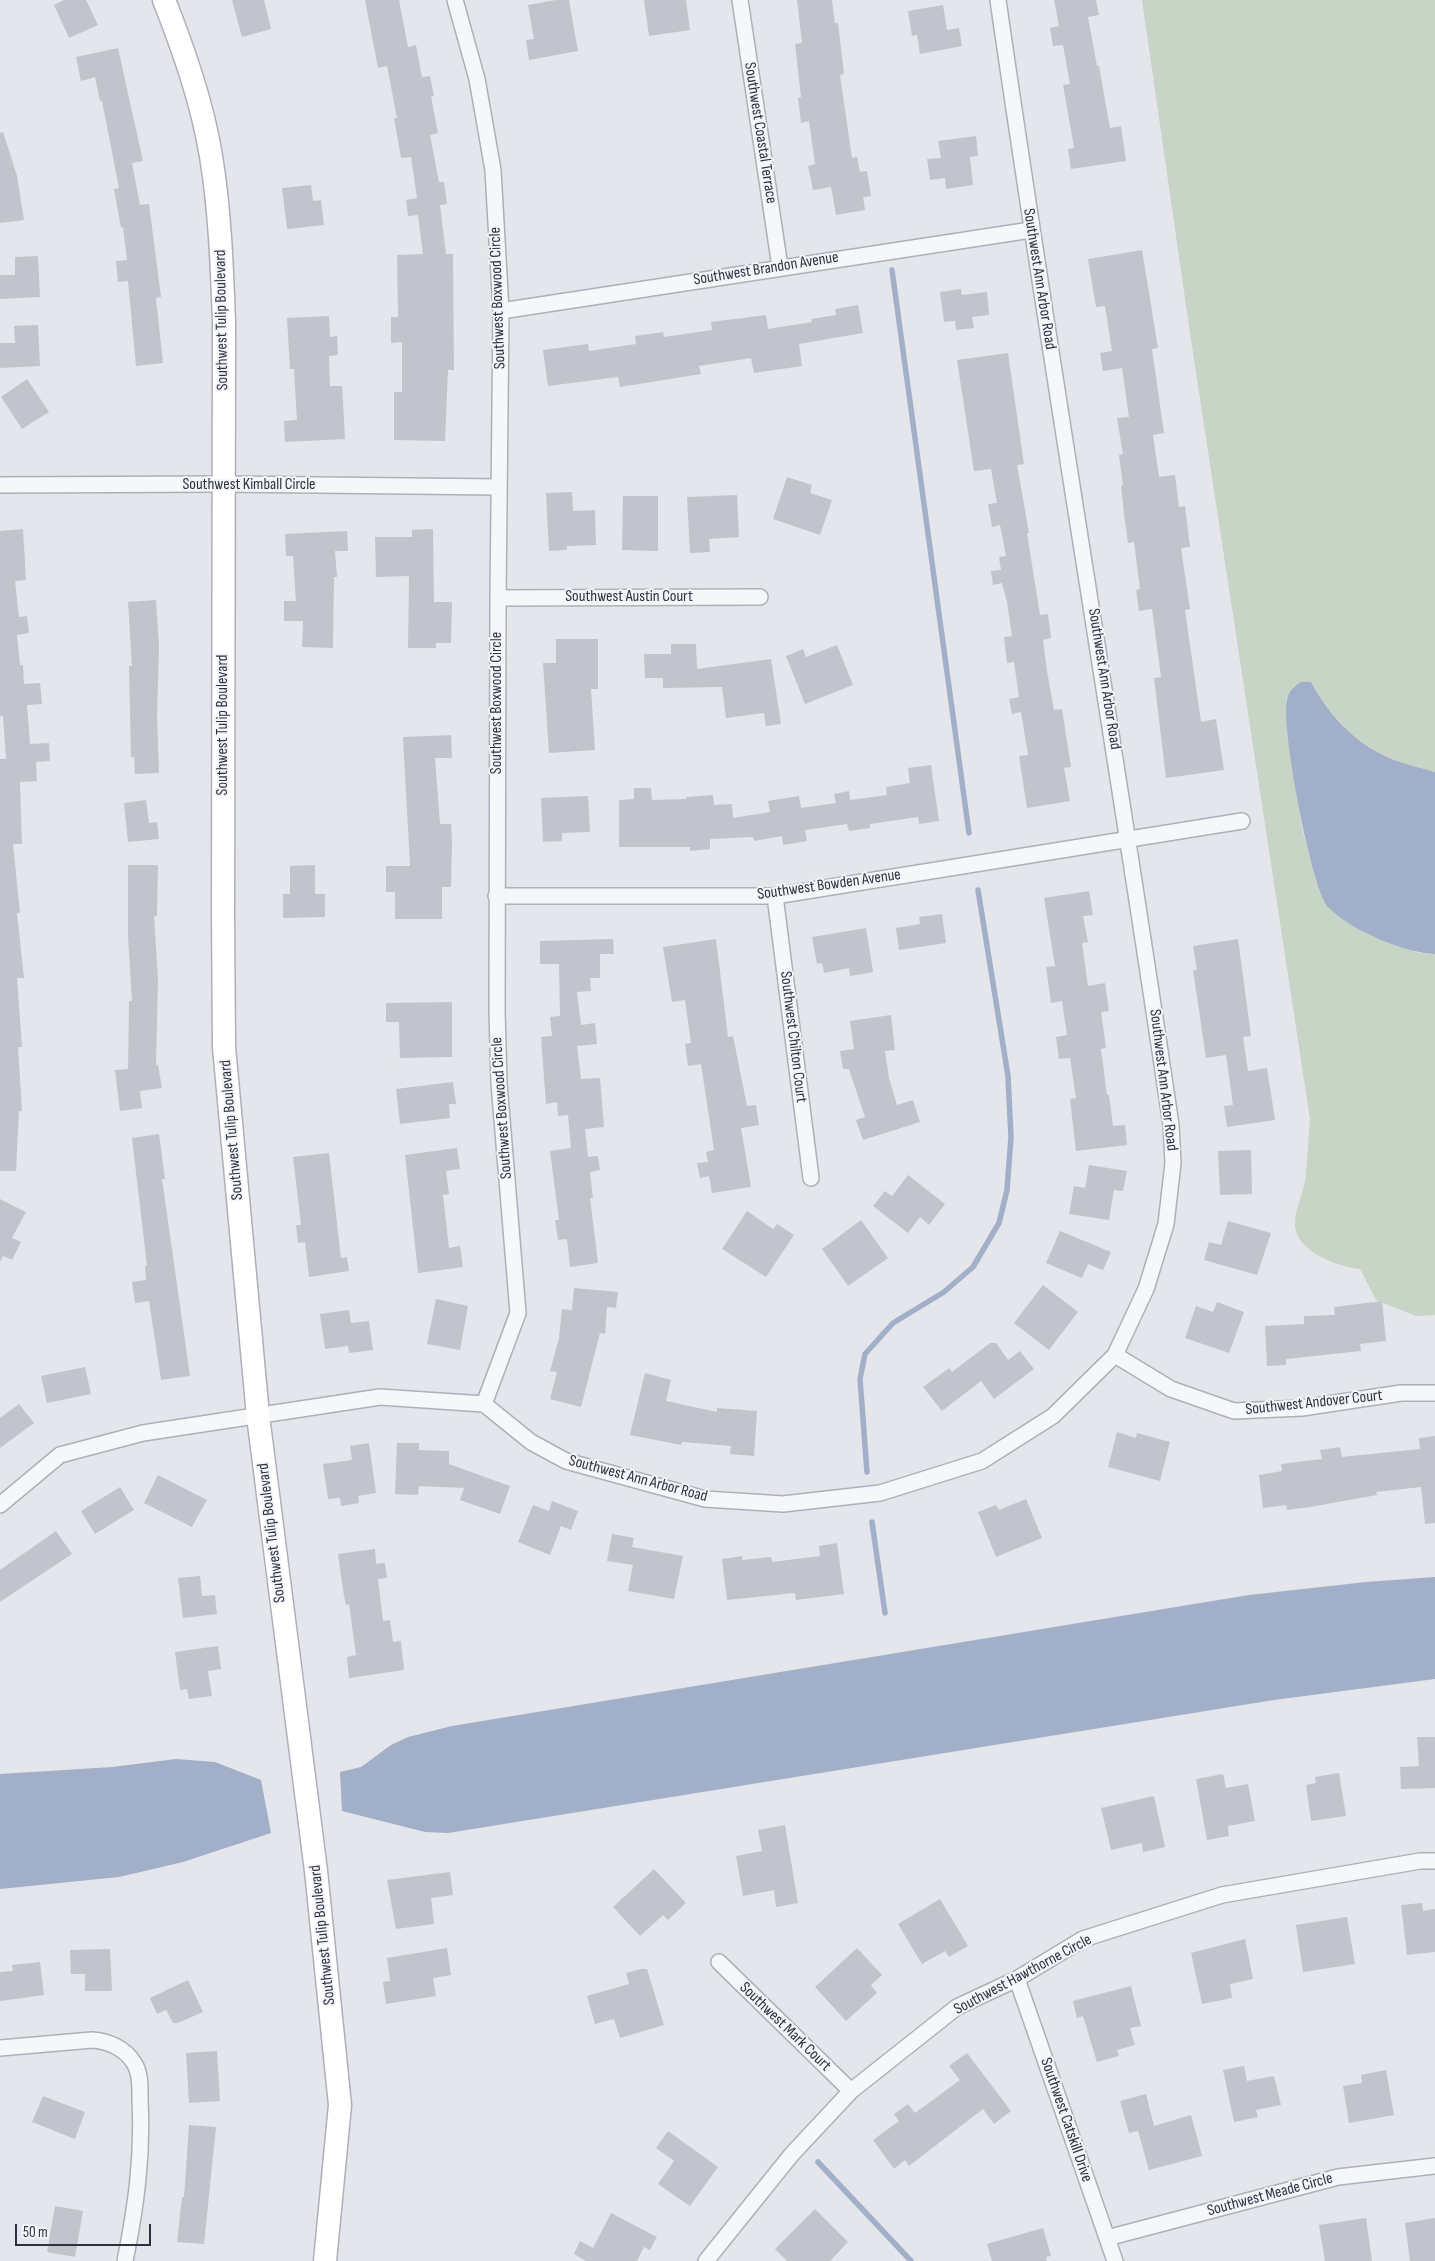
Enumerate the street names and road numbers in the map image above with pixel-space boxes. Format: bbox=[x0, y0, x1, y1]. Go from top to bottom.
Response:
street label: Southwest Coastal Terrace bbox=[739, 61, 781, 205]
street label: Southwest Ann Arbor Road bbox=[1018, 207, 1060, 351]
street label: Southwest Boxwood Circle bbox=[486, 227, 510, 369]
street label: Southwest Brandon Avenue bbox=[692, 248, 840, 290]
street label: Southwest Tulip Boulevard bbox=[211, 249, 233, 391]
street label: Southwest Kimball Circle bbox=[182, 475, 316, 495]
street label: Southwest Austin Court bbox=[565, 587, 693, 607]
street label: Southwest Ann Arbor Road bbox=[1083, 607, 1125, 751]
street label: Southwest Boxwood Circle bbox=[487, 632, 507, 774]
street label: Southwest Tulip Boulevard bbox=[213, 655, 233, 795]
street label: Southwest Bowden Avenue bbox=[756, 865, 902, 905]
street label: Southwest Chilton Court bbox=[775, 970, 811, 1104]
street label: Southwest Ann Arbor Road bbox=[1145, 1008, 1181, 1152]
street label: Southwest Boxwood Circle bbox=[487, 1036, 517, 1180]
street label: Southwest Tulip Boulevard bbox=[216, 1059, 248, 1201]
street label: Southwest Andover Court bbox=[1244, 1386, 1384, 1420]
street label: Southwest Ann Arbor Road bbox=[567, 1451, 709, 1507]
street label: Southwest Tulip Boulevard bbox=[254, 1462, 290, 1604]
street label: Southwest Tulip Boulevard bbox=[306, 1864, 340, 2006]
street label: Southwest Hawthorne Circle bbox=[951, 1931, 1095, 2019]
street label: Southwest Mark Court bbox=[735, 1978, 835, 2076]
street label: Southwest Catskill Drive bbox=[1036, 2055, 1096, 2185]
street label: Southwest Meade Circle bbox=[1205, 2169, 1335, 2221]

